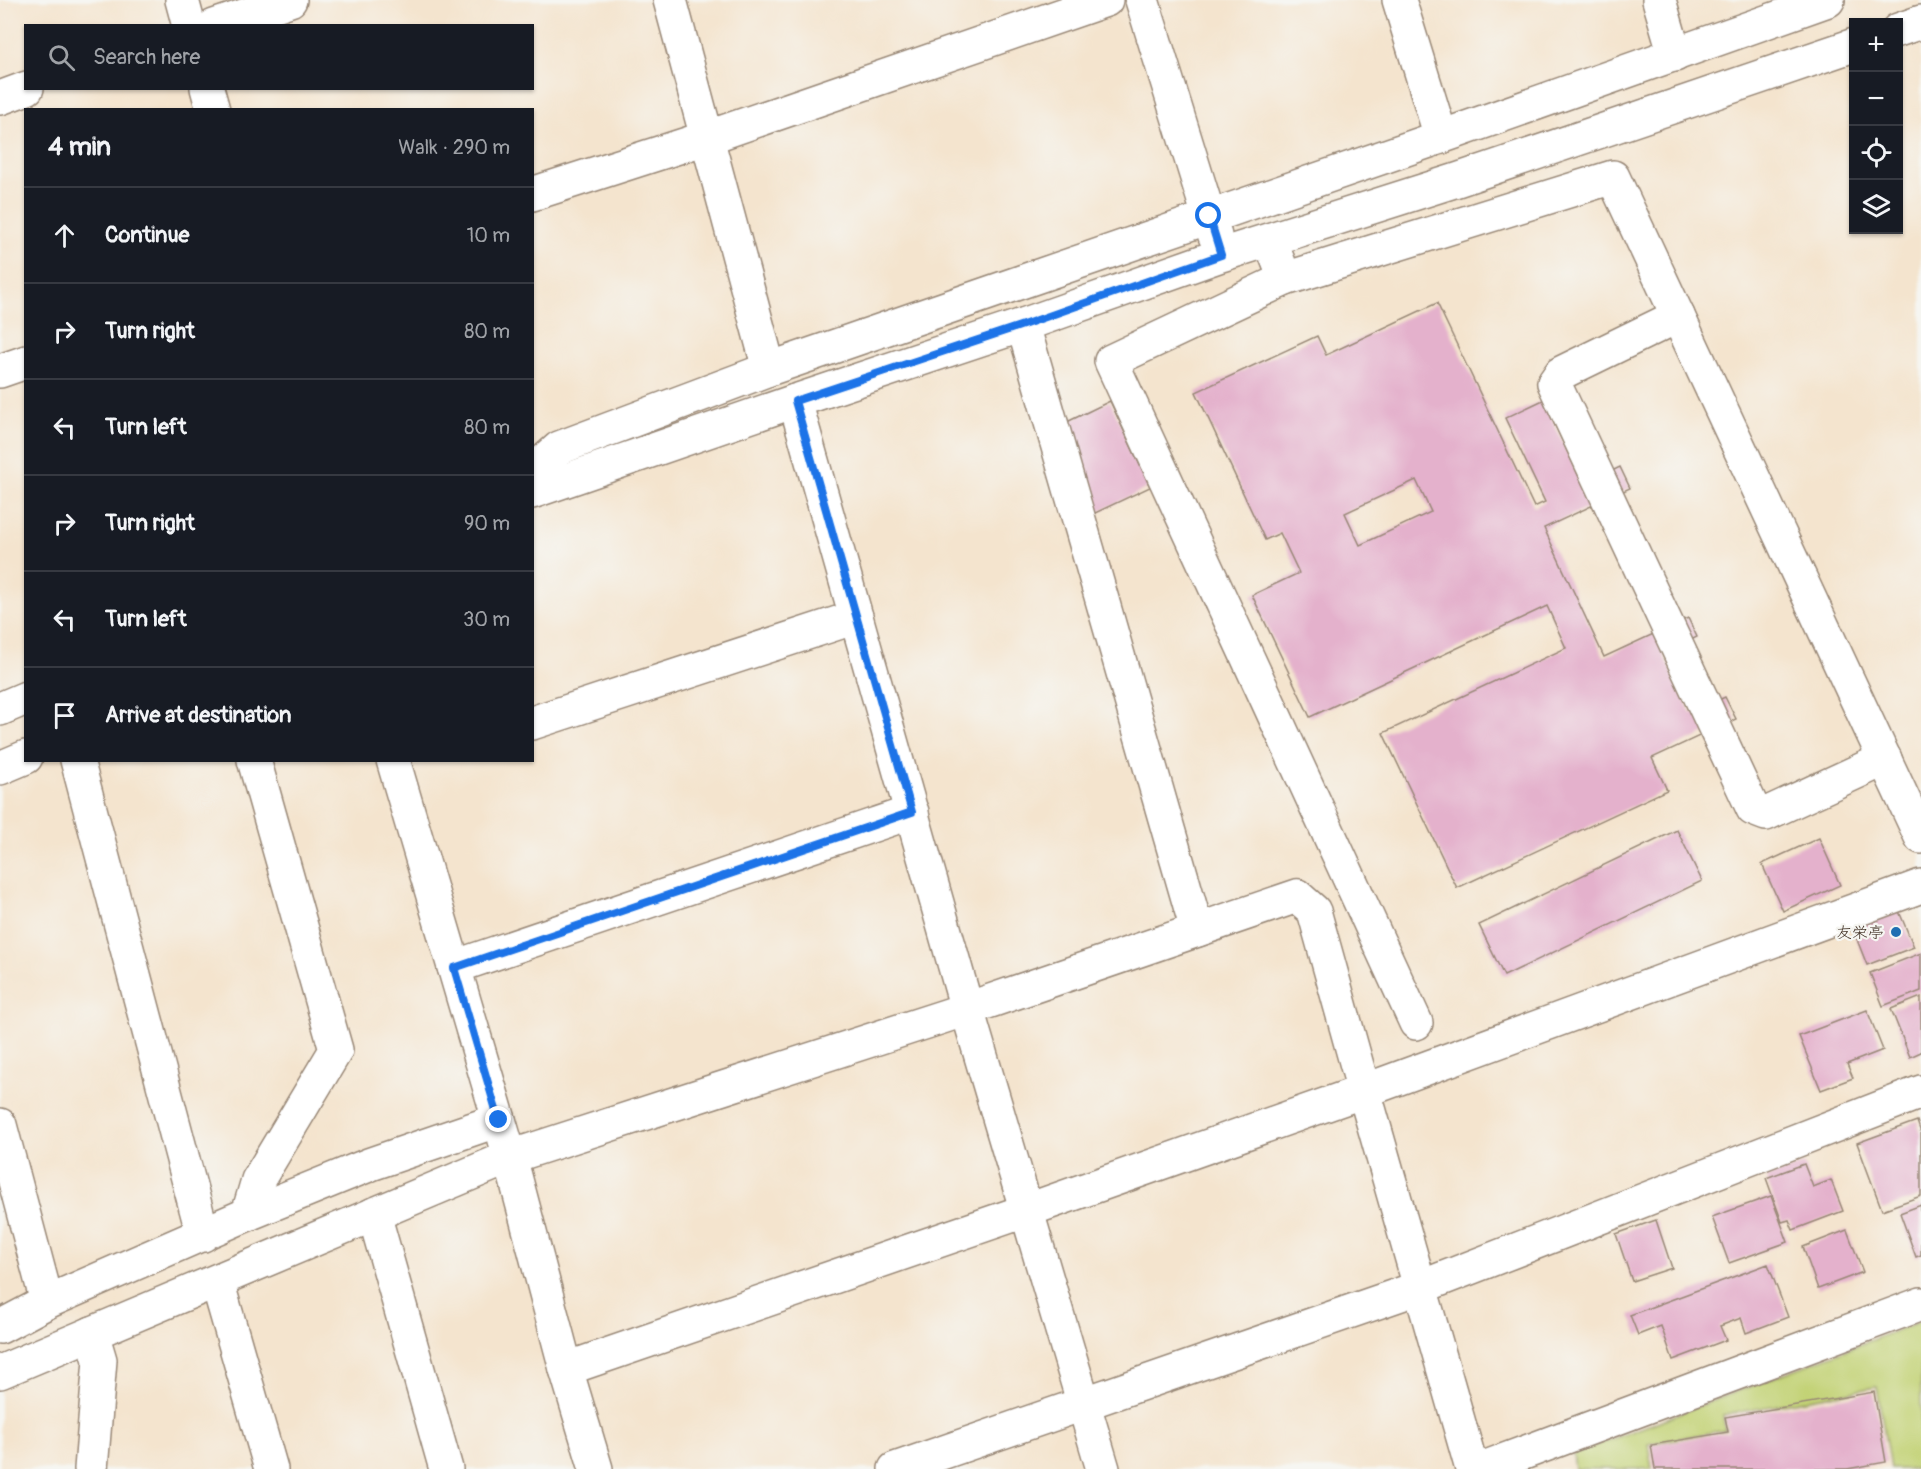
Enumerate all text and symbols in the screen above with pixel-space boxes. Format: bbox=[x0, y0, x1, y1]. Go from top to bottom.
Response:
map controls bbox=[1849, 18, 1903, 234]
button: + bbox=[1849, 18, 1903, 72]
search box bbox=[24, 24, 534, 90]
icon: search bbox=[45, 41, 78, 74]
text: Search here bbox=[93, 43, 200, 71]
button: − bbox=[1849, 72, 1903, 126]
button: locate bbox=[1849, 126, 1903, 180]
text: 4 min bbox=[48, 131, 111, 163]
text: Walk · 290 m bbox=[398, 135, 510, 160]
button: layers bbox=[1849, 180, 1903, 234]
route start bbox=[1195, 202, 1221, 228]
icon: ahead bbox=[48, 219, 81, 252]
text: Continue bbox=[105, 221, 189, 249]
text: 10 m bbox=[466, 223, 510, 248]
icon: right bbox=[48, 315, 81, 348]
text: Turn right bbox=[105, 317, 195, 345]
text: 80 m bbox=[464, 319, 510, 344]
icon: left bbox=[48, 411, 81, 444]
text: Turn left bbox=[105, 413, 187, 441]
text: 80 m bbox=[464, 415, 510, 440]
icon: right bbox=[48, 507, 81, 540]
text: Turn right bbox=[105, 509, 195, 537]
text: 90 m bbox=[464, 511, 510, 536]
icon: left bbox=[48, 603, 81, 636]
text: Turn left bbox=[105, 605, 187, 633]
text: 30 m bbox=[463, 607, 510, 632]
icon: arrive bbox=[48, 699, 81, 732]
text: Arrive at destination bbox=[105, 701, 291, 729]
place label: 友栄亭 bbox=[1836, 923, 1884, 943]
marker: 友栄亭 bbox=[1889, 925, 1903, 939]
route end bbox=[485, 1106, 511, 1132]

